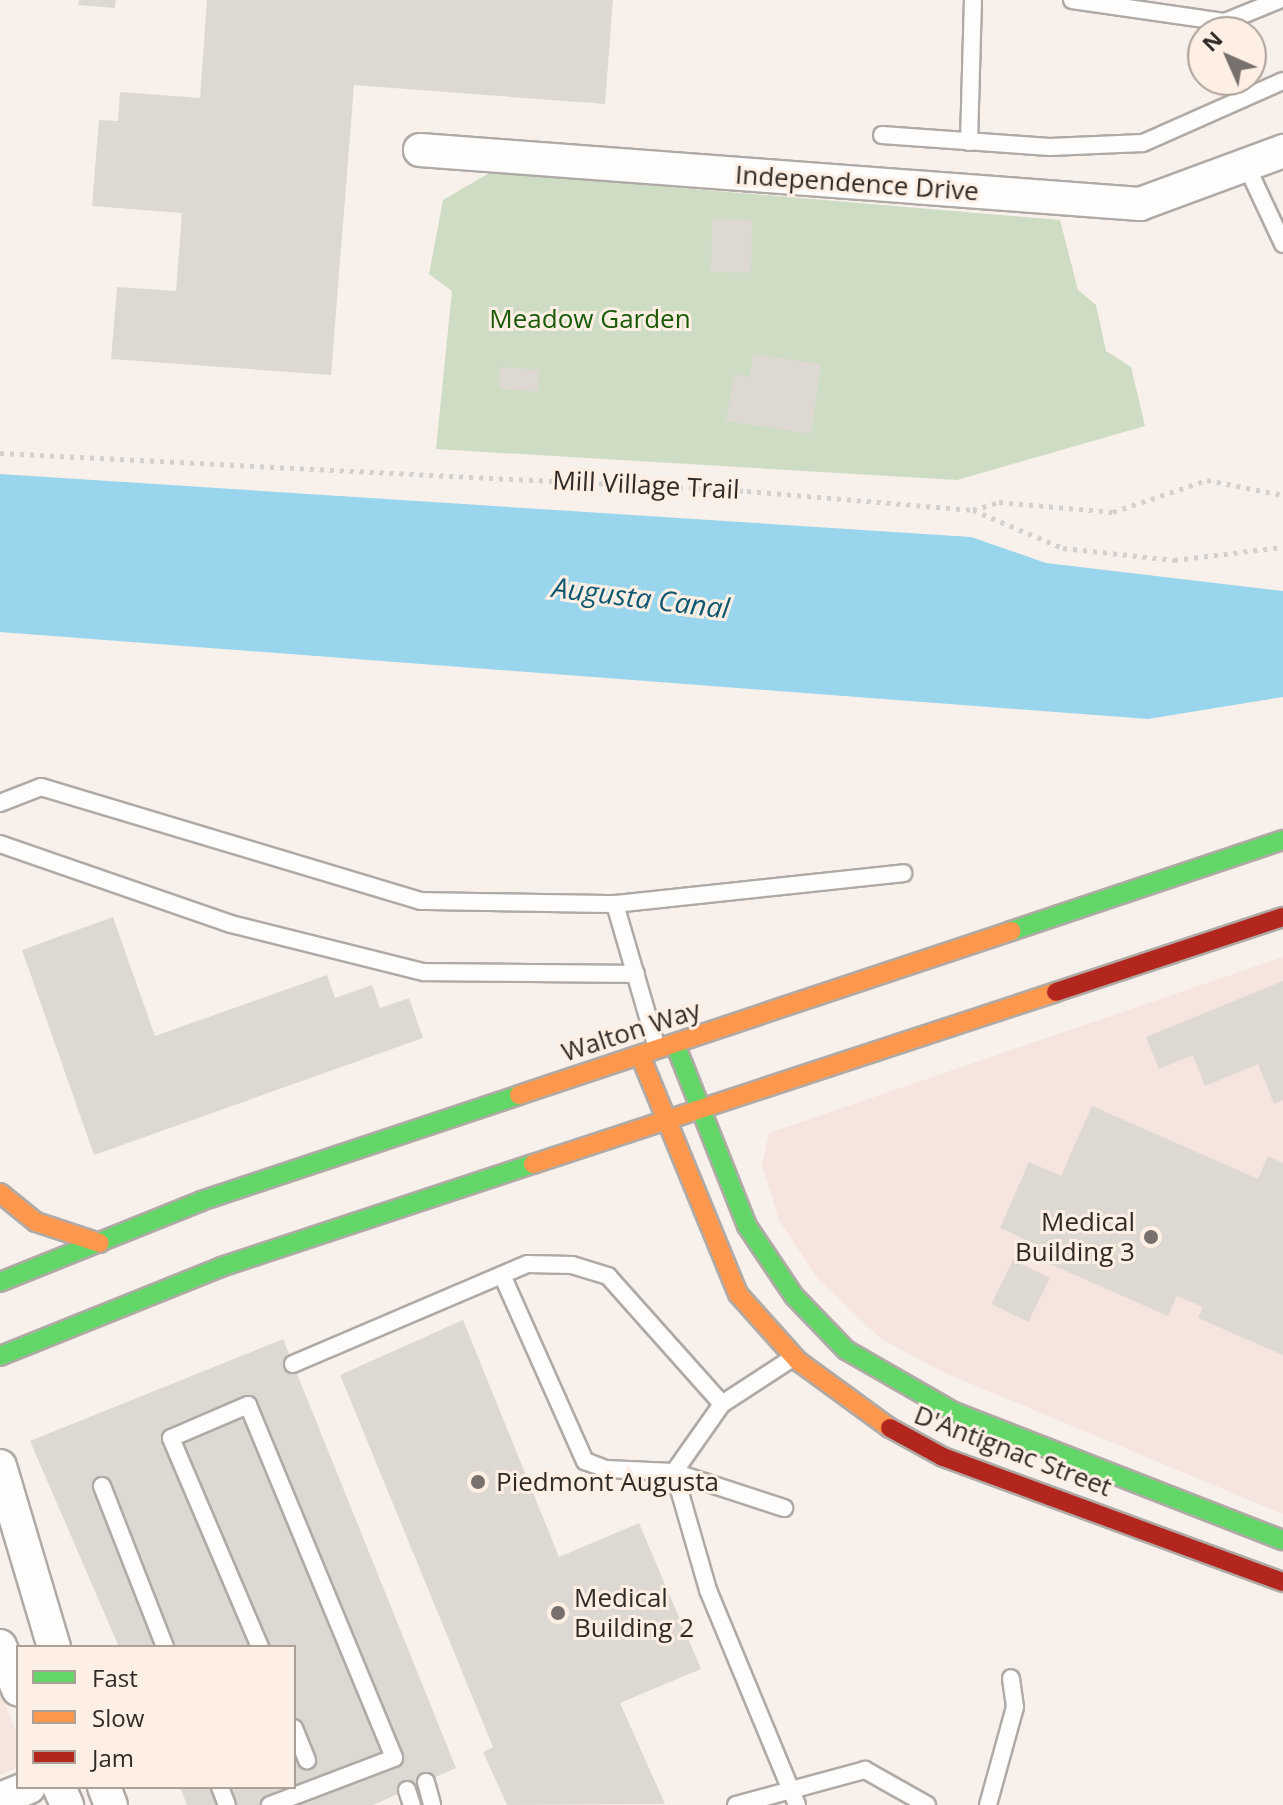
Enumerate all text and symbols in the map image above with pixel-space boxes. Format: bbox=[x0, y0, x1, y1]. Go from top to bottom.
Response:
north arrow bbox=[1187, 16, 1267, 96]
text: N bbox=[1195, 24, 1228, 57]
street label: Independence Drive bbox=[734, 159, 980, 207]
park label: Meadow Garden bbox=[489, 303, 691, 335]
street label: Mill Village Trail bbox=[552, 465, 740, 505]
water label: Augusta Canal bbox=[551, 569, 731, 625]
street label: Walton Way bbox=[558, 994, 704, 1068]
place label: Medical Building 3 bbox=[1015, 1206, 1135, 1268]
marker: Medical Building 3 bbox=[1142, 1228, 1160, 1246]
street label: D'Antignac Street bbox=[910, 1399, 1116, 1503]
place label: Piedmont Augusta bbox=[496, 1466, 719, 1498]
marker: Piedmont Augusta bbox=[467, 1471, 489, 1493]
place label: Medical Building 2 bbox=[574, 1582, 694, 1644]
marker: Medical Building 2 bbox=[549, 1604, 567, 1622]
legend bbox=[16, 1645, 296, 1789]
text: Fast bbox=[92, 1661, 138, 1694]
text: Slow bbox=[92, 1701, 144, 1734]
text: Jam bbox=[92, 1741, 134, 1774]

